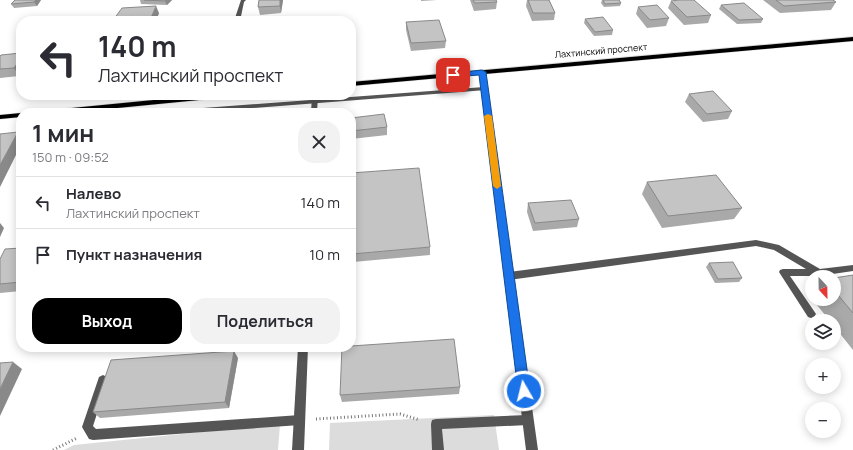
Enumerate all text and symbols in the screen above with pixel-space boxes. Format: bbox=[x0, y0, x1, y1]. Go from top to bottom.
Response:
text: 140 m bbox=[98, 27, 177, 65]
icon: left bbox=[32, 32, 84, 84]
street label: Лахтинский проспект bbox=[554, 40, 648, 61]
pin bbox=[436, 58, 470, 92]
text: Лахтинский проспект bbox=[98, 63, 283, 87]
icon: arrive bbox=[442, 64, 464, 86]
text: 1 мин bbox=[32, 116, 94, 149]
button: close bbox=[298, 121, 340, 163]
text: 150 m · 09:52 bbox=[32, 148, 109, 166]
text: Налево bbox=[66, 183, 121, 204]
icon: left bbox=[32, 192, 54, 214]
text: 140 m bbox=[300, 192, 340, 213]
text: Лахтинский проспект bbox=[66, 204, 200, 222]
icon: arrive bbox=[32, 244, 54, 266]
text: Пункт назначения bbox=[66, 244, 202, 265]
text: 10 m bbox=[309, 244, 340, 265]
north arrow bbox=[805, 270, 841, 306]
map controls bbox=[805, 270, 841, 438]
button: Выход bbox=[32, 298, 182, 344]
button: Поделиться bbox=[190, 298, 340, 344]
button: layers bbox=[805, 314, 841, 350]
button: + bbox=[805, 358, 841, 394]
position arrow bbox=[503, 370, 545, 412]
button: − bbox=[805, 402, 841, 438]

